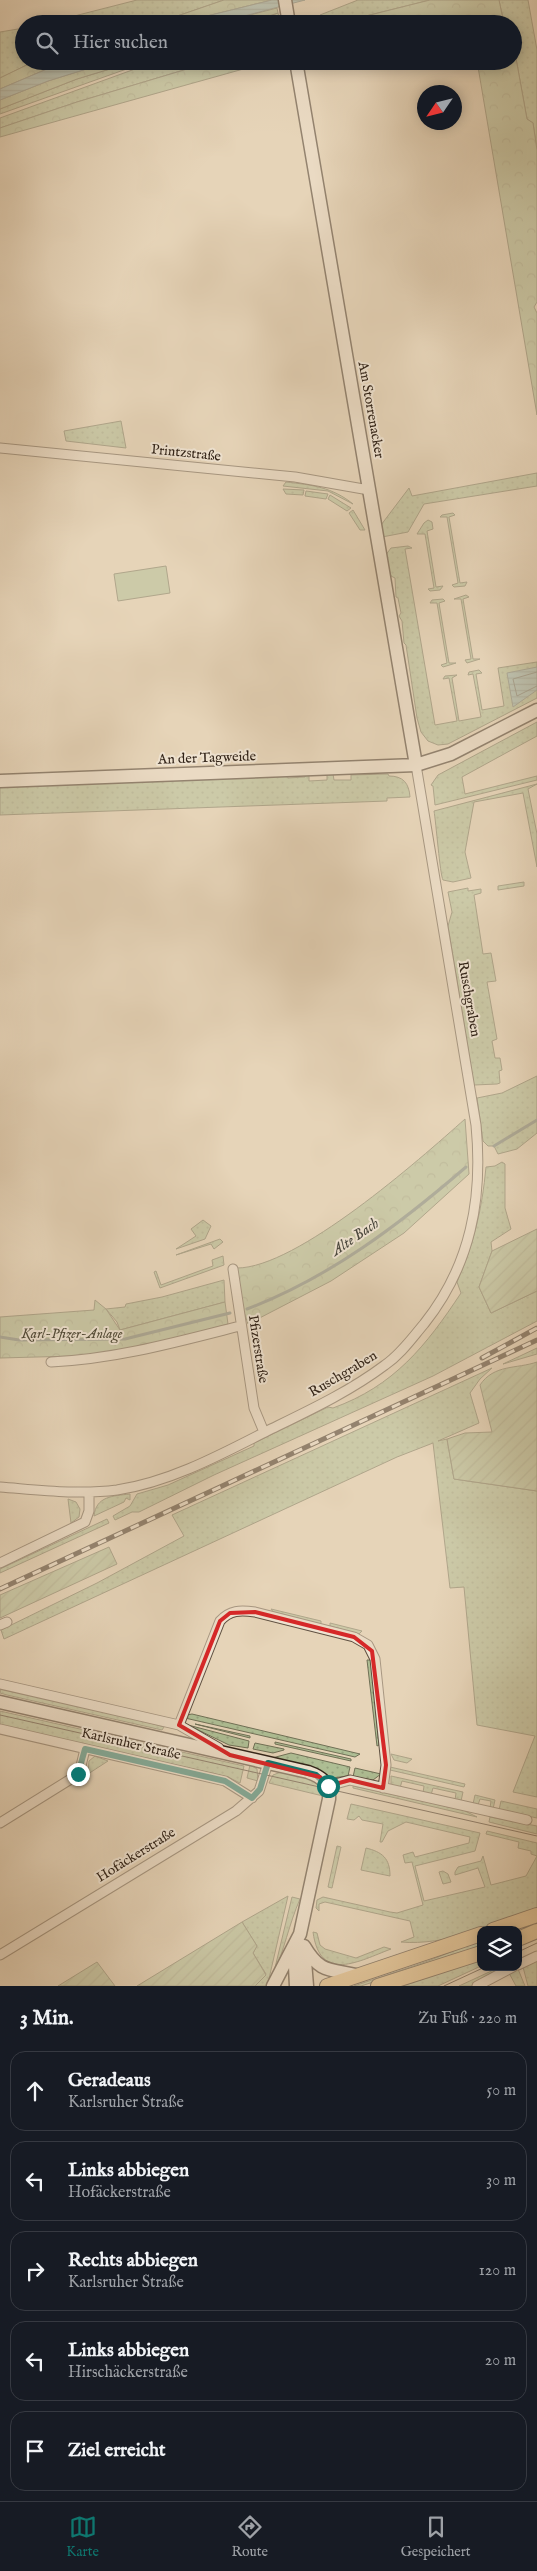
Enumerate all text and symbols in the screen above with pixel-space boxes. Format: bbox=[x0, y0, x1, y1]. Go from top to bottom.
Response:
search box bbox=[15, 15, 522, 70]
icon: search bbox=[33, 29, 61, 57]
text: Hier suchen bbox=[73, 31, 168, 55]
north arrow bbox=[417, 85, 462, 130]
street label: Am Storrenacker bbox=[353, 359, 388, 460]
street label: Printzstraße bbox=[150, 440, 222, 466]
street label: An der Tagweide bbox=[157, 747, 257, 769]
street label: Ruschgraben bbox=[454, 960, 485, 1039]
water label: Alte Bach bbox=[326, 1213, 383, 1261]
street label: Pfizerstraße bbox=[244, 1314, 272, 1385]
park label: Karl-Pfizer-Anlage bbox=[20, 1325, 123, 1344]
street label: Ruschgraben bbox=[306, 1346, 381, 1401]
street label: Karlsruher Straße bbox=[80, 1724, 183, 1764]
route end bbox=[67, 1763, 90, 1786]
route start bbox=[317, 1775, 340, 1798]
street label: Hofäckerstraße bbox=[93, 1823, 179, 1886]
map controls bbox=[477, 1926, 522, 1971]
button: layers bbox=[477, 1926, 522, 1971]
text: 3 Min. bbox=[20, 2005, 73, 2032]
text: Zu Fuß · 220 m bbox=[418, 2009, 517, 2029]
text: Geradeaus bbox=[68, 2069, 151, 2093]
icon: ahead bbox=[21, 2077, 49, 2105]
text: 50 m bbox=[487, 2081, 516, 2101]
text: Karlsruher Straße bbox=[68, 2093, 184, 2113]
text: Links abbiegen bbox=[68, 2159, 189, 2183]
icon: left bbox=[21, 2167, 49, 2195]
text: 30 m bbox=[486, 2171, 516, 2191]
text: Hofäckerstraße bbox=[68, 2183, 171, 2203]
text: Rechts abbiegen bbox=[68, 2249, 198, 2273]
icon: right bbox=[21, 2257, 49, 2285]
text: 120 m bbox=[479, 2261, 516, 2281]
text: Karlsruher Straße bbox=[68, 2273, 184, 2293]
text: Links abbiegen bbox=[68, 2339, 189, 2363]
icon: left bbox=[21, 2347, 49, 2375]
text: 20 m bbox=[485, 2351, 516, 2371]
text: Hirschäckerstraße bbox=[68, 2363, 188, 2383]
icon: arrive bbox=[21, 2437, 49, 2465]
text: Ziel erreicht bbox=[68, 2439, 166, 2463]
tab: Karte bbox=[66, 2513, 99, 2561]
tab: Route bbox=[231, 2513, 268, 2561]
tab: Gespeichert bbox=[401, 2513, 471, 2561]

